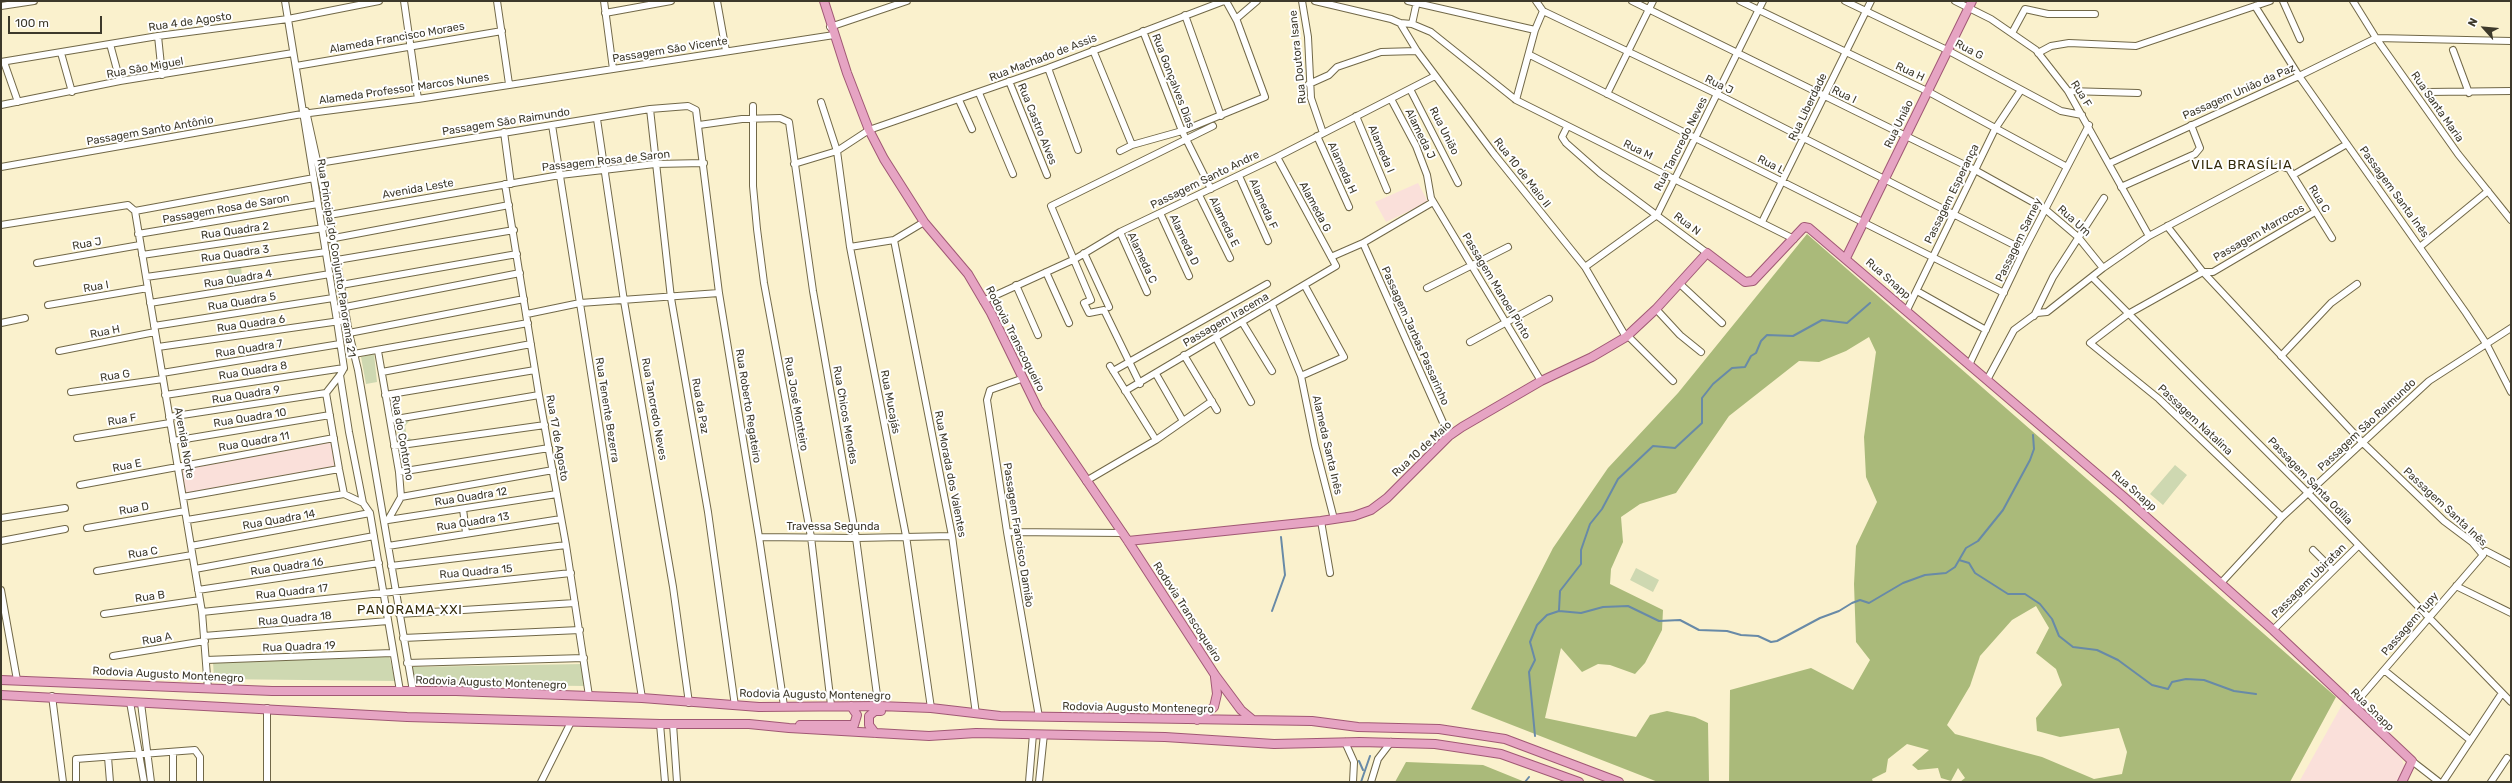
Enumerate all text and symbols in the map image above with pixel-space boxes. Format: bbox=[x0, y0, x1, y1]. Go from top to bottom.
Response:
scale bar bbox=[10, 8, 104, 34]
north arrow bbox=[2464, 8, 2504, 48]
street label: Rua 4 de Agosto bbox=[148, 10, 232, 34]
street label: Rua Doutora Isane bbox=[1287, 10, 1309, 104]
text: 100 m bbox=[15, 16, 49, 30]
text: N bbox=[2465, 16, 2480, 29]
street label: Alameda Francisco Moraes bbox=[328, 20, 466, 56]
street label: Rua Machado de Assis bbox=[987, 31, 1099, 85]
street label: Rua Gonçalves Dias bbox=[1149, 32, 1197, 130]
street label: Passagem São Vicente bbox=[611, 34, 729, 66]
street label: Rua G bbox=[1953, 37, 1985, 63]
street label: Rua São Miguel bbox=[105, 55, 185, 81]
street label: Rua H bbox=[1893, 60, 1927, 84]
street label: Passagem União da Paz bbox=[2181, 61, 2297, 123]
street label: Rua Santa Maria bbox=[2408, 69, 2466, 145]
street label: Alameda Professor Marcos Nunes bbox=[318, 71, 490, 107]
street label: Rua Liberdade bbox=[1786, 71, 1830, 143]
street label: Rua J bbox=[1703, 73, 1735, 97]
street label: Rua F bbox=[2068, 78, 2094, 110]
street label: Rua Castro Alves bbox=[1015, 81, 1059, 167]
street label: Rua I bbox=[1830, 83, 1858, 107]
street label: Rua Tancredo Neves bbox=[1652, 95, 1710, 193]
street label: Rua União bbox=[1882, 98, 1916, 150]
street label: Passagem São Raimundo bbox=[441, 105, 571, 139]
street label: Rua União bbox=[1426, 105, 1462, 157]
street label: Alameda J bbox=[1402, 107, 1438, 161]
street label: Passagem Santo Antônio bbox=[86, 113, 214, 149]
street label: Alameda I bbox=[1365, 123, 1397, 175]
street label: Rua 10 de Maio II bbox=[1491, 135, 1553, 211]
street label: Rua M bbox=[1621, 137, 1655, 163]
street label: Alameda H bbox=[1325, 140, 1359, 196]
street label: Passagem Esperança bbox=[1922, 142, 1982, 246]
street label: Passagem Santa Inês bbox=[2356, 144, 2432, 240]
street label: Passagem Rosa de Saron bbox=[541, 148, 671, 174]
street label: Passagem Santo Andre bbox=[1149, 148, 1261, 212]
street label: Rua L bbox=[1755, 153, 1787, 177]
district label: VILA BRASÍLIA bbox=[2191, 157, 2293, 173]
street label: Rua Principal do Conjunto Panorama 21 bbox=[314, 158, 358, 358]
street label: Avenida Leste bbox=[381, 176, 455, 202]
street label: Alameda F bbox=[1246, 177, 1280, 231]
street label: Alameda G bbox=[1296, 180, 1334, 234]
street label: Rua C bbox=[2305, 183, 2333, 215]
street label: Passagem Rosa de Saron bbox=[161, 191, 291, 227]
street label: Alameda E bbox=[1206, 195, 1242, 249]
street label: Passagem Sarney bbox=[1993, 196, 2045, 284]
street label: Passagem Marrocos bbox=[2211, 202, 2307, 264]
street label: Rua Um bbox=[2055, 203, 2093, 239]
street label: Rua N bbox=[1671, 210, 1703, 238]
street label: Alameda D bbox=[1166, 212, 1202, 268]
street label: Rua Quadra 2 bbox=[200, 220, 270, 242]
street label: Alameda C bbox=[1124, 230, 1160, 286]
street label: Passagem Manoel Pinto bbox=[1459, 230, 1533, 342]
street label: Rua J bbox=[71, 235, 103, 253]
street label: Rua Quadra 3 bbox=[200, 243, 270, 265]
street label: Rua Snapp bbox=[1863, 256, 1913, 302]
street label: Passagem Jarbas Passarinho bbox=[1378, 265, 1452, 407]
street label: Rua Quadra 4 bbox=[203, 267, 273, 291]
street label: Rua I bbox=[82, 278, 110, 296]
street label: Rodovia Transcoqueiro bbox=[983, 284, 1047, 394]
street label: Rua Quadra 5 bbox=[207, 290, 277, 314]
street label: Passagem Iracema bbox=[1181, 290, 1271, 350]
street label: Rua Quadra 6 bbox=[216, 313, 286, 335]
street label: Rua H bbox=[89, 323, 121, 341]
street label: Rua Quadra 7 bbox=[214, 337, 284, 361]
street label: Rua Roberto Regateiro bbox=[732, 348, 764, 464]
street label: Rua José Monteiro bbox=[781, 356, 811, 452]
street label: Rua Tenente Bezerra bbox=[592, 357, 622, 463]
street label: Rua Tancredo Neves bbox=[638, 357, 670, 461]
street label: Rua Quadra 8 bbox=[218, 359, 288, 383]
street label: Rua Chicos Mendes bbox=[830, 365, 860, 465]
street label: Rua G bbox=[99, 367, 131, 385]
street label: Rua Mucajás bbox=[877, 369, 903, 435]
street label: Passagem São Raimundo bbox=[2315, 376, 2419, 474]
street label: Rua da Paz bbox=[689, 377, 711, 435]
street label: Passagem Natalina bbox=[2155, 382, 2235, 458]
street label: Rua Quadra 9 bbox=[211, 383, 281, 407]
street label: Rua do Contorno bbox=[388, 394, 416, 482]
street label: Rua 17 de Agosto bbox=[543, 394, 571, 482]
street label: Alameda Santa Inês bbox=[1309, 394, 1345, 496]
street label: Avenida Norte bbox=[171, 406, 197, 480]
street label: Rua Quadra 10 bbox=[213, 406, 287, 430]
street label: Rua Morada dos Valentes bbox=[931, 410, 969, 538]
street label: Rua F bbox=[107, 411, 137, 429]
street label: Rua 10 de Maio bbox=[1390, 418, 1454, 480]
street label: Rua Quadra 11 bbox=[218, 429, 290, 455]
street label: Passagem Santa Odília bbox=[2265, 435, 2355, 527]
street label: Rua E bbox=[111, 457, 143, 475]
street label: Passagem Francisco Damião bbox=[1000, 462, 1036, 608]
street label: Passagem Santa Inês bbox=[2400, 465, 2490, 549]
street label: Rua Snapp bbox=[2109, 468, 2159, 514]
street label: Rua Quadra 12 bbox=[434, 485, 508, 509]
street label: Rua D bbox=[118, 500, 150, 518]
street label: Rua Quadra 14 bbox=[242, 507, 316, 533]
street label: Rua Quadra 13 bbox=[436, 510, 510, 534]
street label: Travessa Segunda bbox=[786, 520, 880, 534]
street label: Passagem Ubiratan bbox=[2269, 541, 2349, 621]
street label: Rua C bbox=[127, 544, 159, 562]
street label: Rua Quadra 16 bbox=[250, 555, 324, 579]
street label: Rodovia Transcoqueiro bbox=[1150, 560, 1224, 664]
street label: Rua Quadra 15 bbox=[439, 562, 513, 582]
street label: Rua Quadra 17 bbox=[255, 582, 329, 602]
street label: Rua B bbox=[134, 588, 166, 606]
street label: Passagem Tupy bbox=[2379, 589, 2441, 659]
district label: PANORAMA XXI bbox=[357, 602, 463, 618]
street label: Rua Quadra 18 bbox=[258, 609, 332, 629]
street label: Rua A bbox=[141, 630, 173, 648]
street label: Rua Quadra 19 bbox=[262, 639, 336, 655]
street label: Rodovia Augusto Montenegro bbox=[92, 664, 244, 686]
street label: Rodovia Augusto Montenegro bbox=[415, 674, 567, 692]
street label: Rua Snapp bbox=[2348, 686, 2396, 734]
street label: Rodovia Augusto Montenegro bbox=[739, 687, 891, 703]
street label: Rodovia Augusto Montenegro bbox=[1062, 700, 1214, 716]

